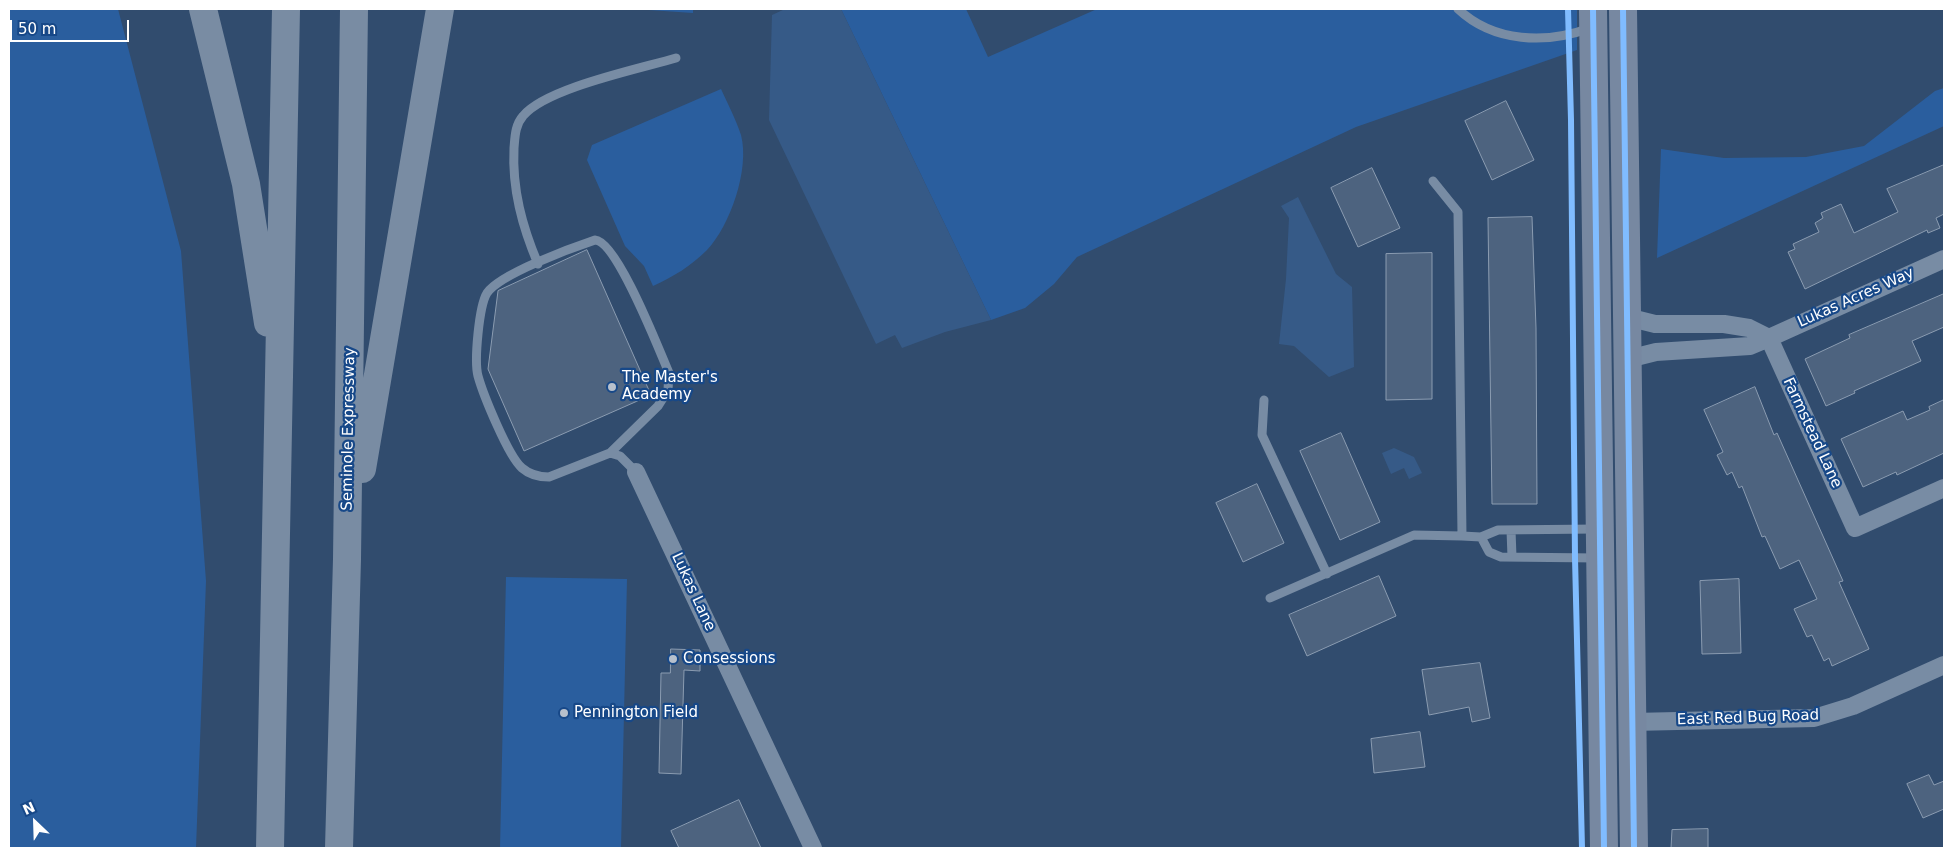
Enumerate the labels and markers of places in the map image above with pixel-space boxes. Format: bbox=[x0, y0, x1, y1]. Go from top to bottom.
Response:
place label: The Master's Academy bbox=[622, 369, 718, 404]
marker: The Master's Academy bbox=[606, 381, 618, 393]
place label: Consessions bbox=[683, 650, 775, 668]
marker: Consessions bbox=[667, 653, 679, 665]
place label: Pennington Field bbox=[574, 704, 698, 722]
marker: Pennington Field bbox=[558, 707, 570, 719]

